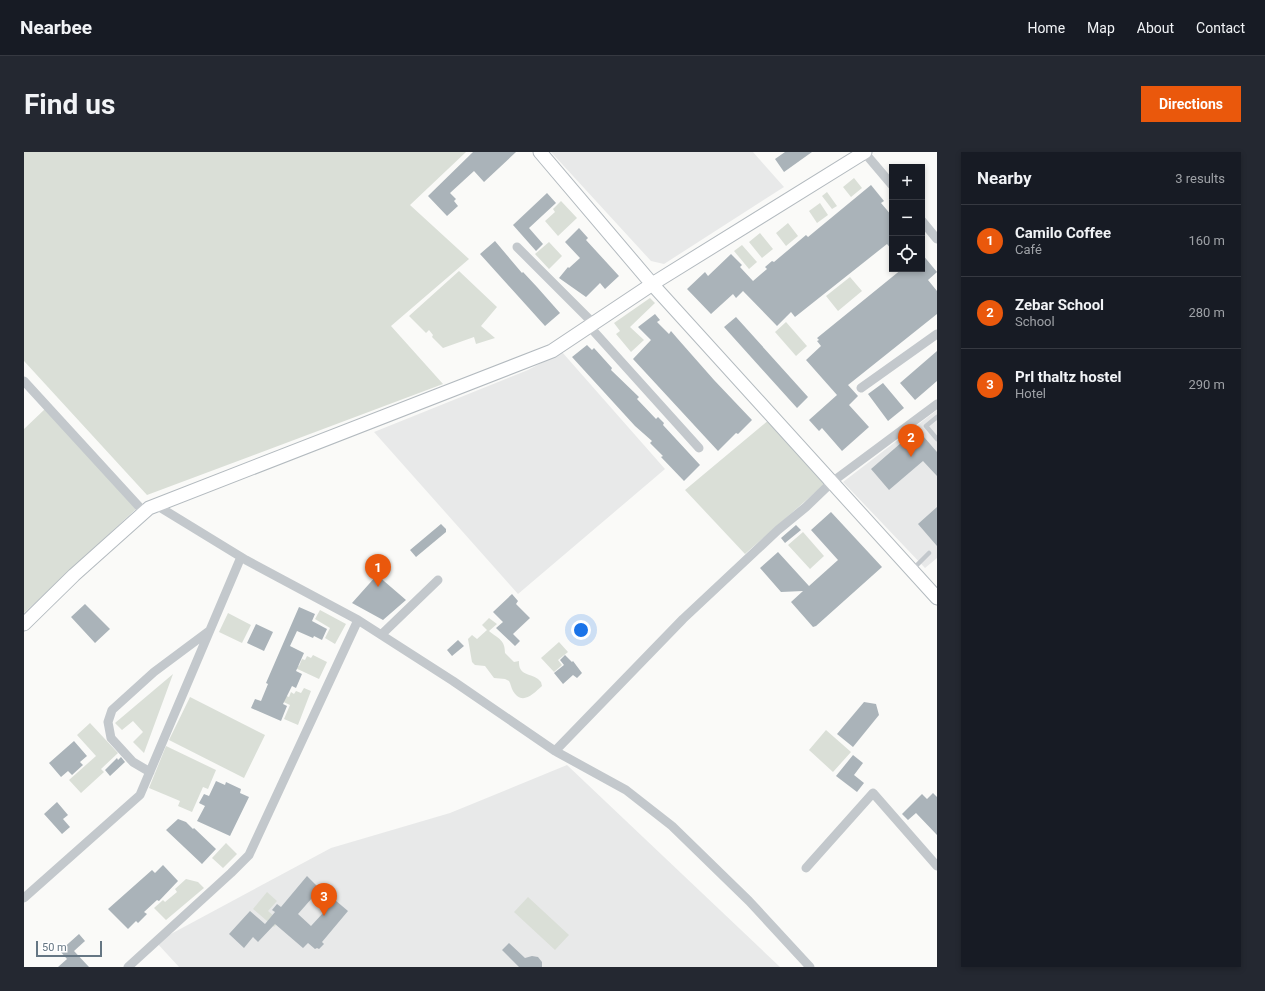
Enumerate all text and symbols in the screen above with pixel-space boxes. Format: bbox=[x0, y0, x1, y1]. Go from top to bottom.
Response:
text: Nearbee bbox=[20, 16, 92, 39]
text: Home bbox=[1027, 20, 1065, 36]
text: Map bbox=[1087, 20, 1115, 36]
text: About bbox=[1137, 20, 1174, 36]
text: Contact bbox=[1196, 20, 1245, 36]
button: Directions bbox=[1141, 86, 1241, 122]
text: Find us bbox=[24, 88, 115, 121]
map controls bbox=[889, 164, 925, 272]
button: + bbox=[889, 164, 925, 200]
text: Nearby bbox=[977, 168, 1032, 188]
text: 3 results bbox=[1175, 171, 1225, 186]
button: − bbox=[889, 200, 925, 236]
text: Camilo Coffee bbox=[1015, 224, 1111, 242]
text: 1 bbox=[986, 233, 994, 248]
text: 160 m bbox=[1188, 233, 1225, 248]
button: locate bbox=[889, 236, 925, 272]
text: Café bbox=[1015, 242, 1042, 257]
text: Zebar School bbox=[1015, 296, 1104, 314]
text: 2 bbox=[986, 305, 994, 320]
text: 280 m bbox=[1188, 305, 1225, 320]
text: School bbox=[1015, 314, 1055, 329]
text: Prl thaltz hostel bbox=[1015, 368, 1122, 386]
text: 3 bbox=[986, 377, 994, 392]
text: 290 m bbox=[1188, 377, 1225, 392]
text: Hotel bbox=[1015, 386, 1046, 401]
pin: 2 bbox=[898, 424, 924, 457]
pin: 1 bbox=[365, 554, 391, 587]
your location bbox=[571, 620, 591, 640]
pin: 3 bbox=[311, 883, 337, 916]
scale bar bbox=[36, 939, 102, 958]
text: 50 m bbox=[42, 941, 67, 954]

